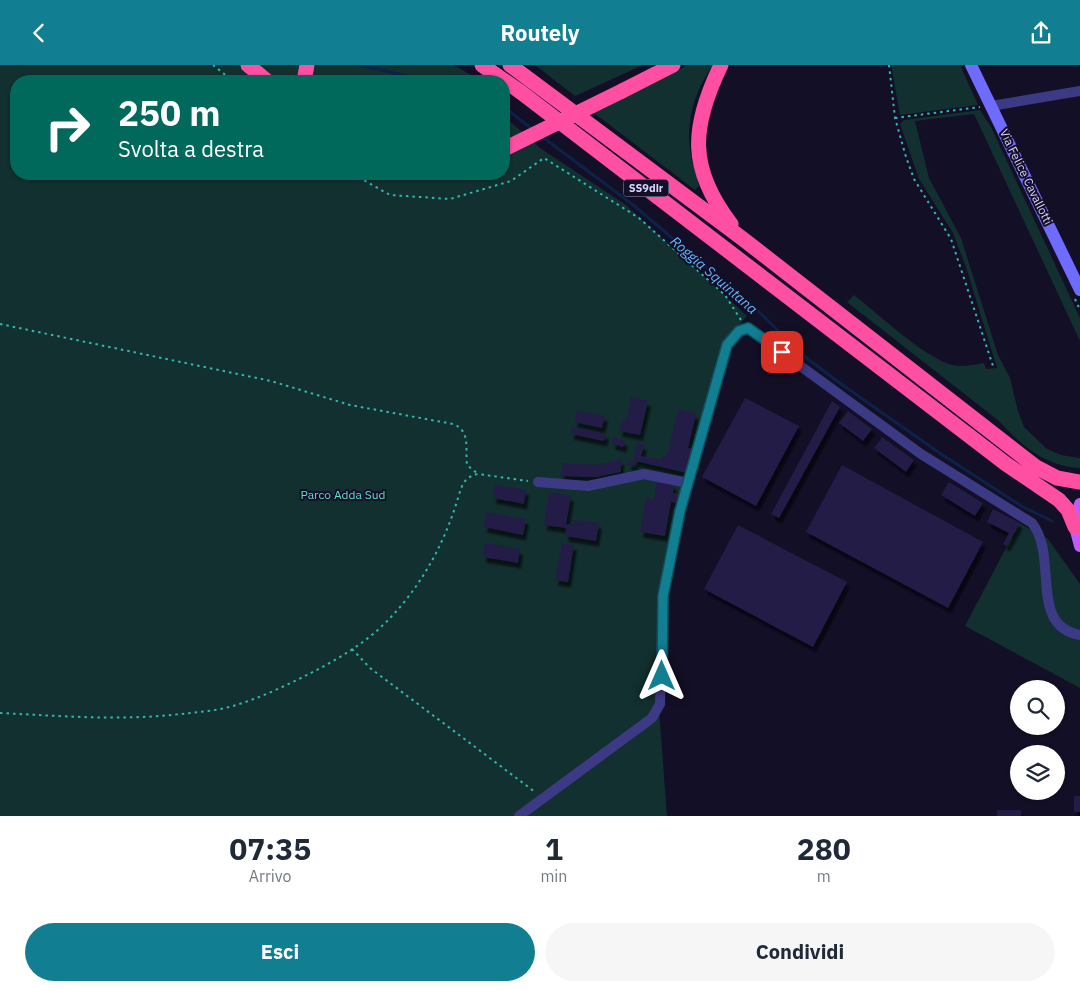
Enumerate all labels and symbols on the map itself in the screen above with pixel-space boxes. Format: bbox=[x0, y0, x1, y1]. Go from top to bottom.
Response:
street label: Via Felice Cavallotti bbox=[997, 126, 1056, 227]
road number: SS9dir bbox=[624, 180, 668, 197]
water label: Roggia Squintana bbox=[667, 232, 761, 318]
pin bbox=[761, 331, 803, 373]
park label: Parco Adda Sud bbox=[300, 487, 386, 502]
position arrow bbox=[635, 649, 687, 701]

